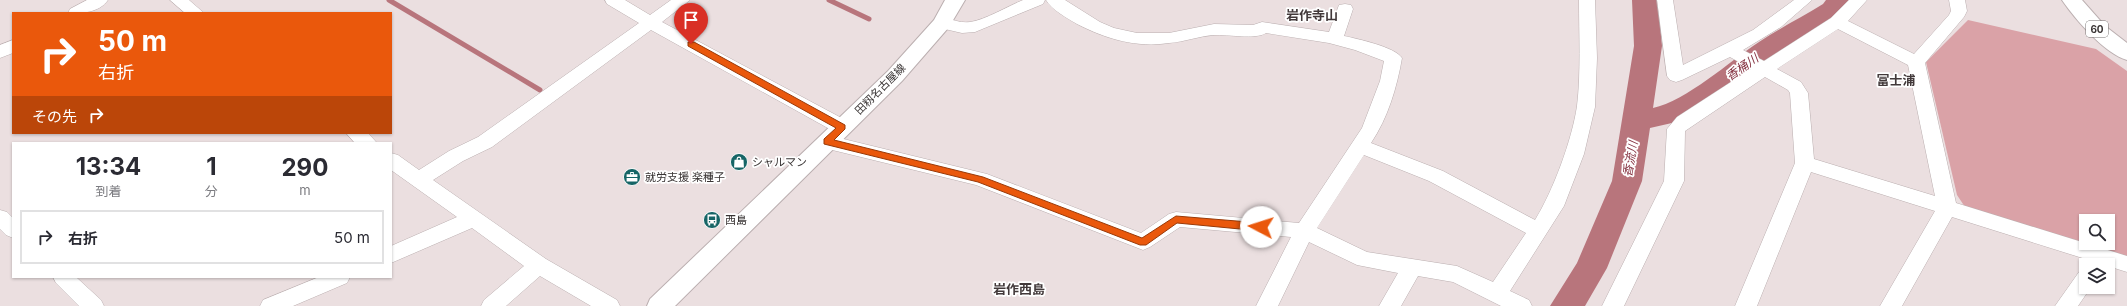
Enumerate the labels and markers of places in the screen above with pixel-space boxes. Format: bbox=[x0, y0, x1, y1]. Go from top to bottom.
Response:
pin bbox=[674, 3, 708, 44]
shop icon: シャルマン bbox=[729, 152, 749, 172]
place label: シャルマン bbox=[752, 155, 807, 169]
office icon: 就労支援 楽種子 bbox=[622, 167, 642, 187]
place label: 就労支援 楽種子 bbox=[645, 170, 725, 184]
bus stop icon: 西島 bbox=[702, 210, 722, 230]
place label: 西島 bbox=[725, 213, 747, 227]

